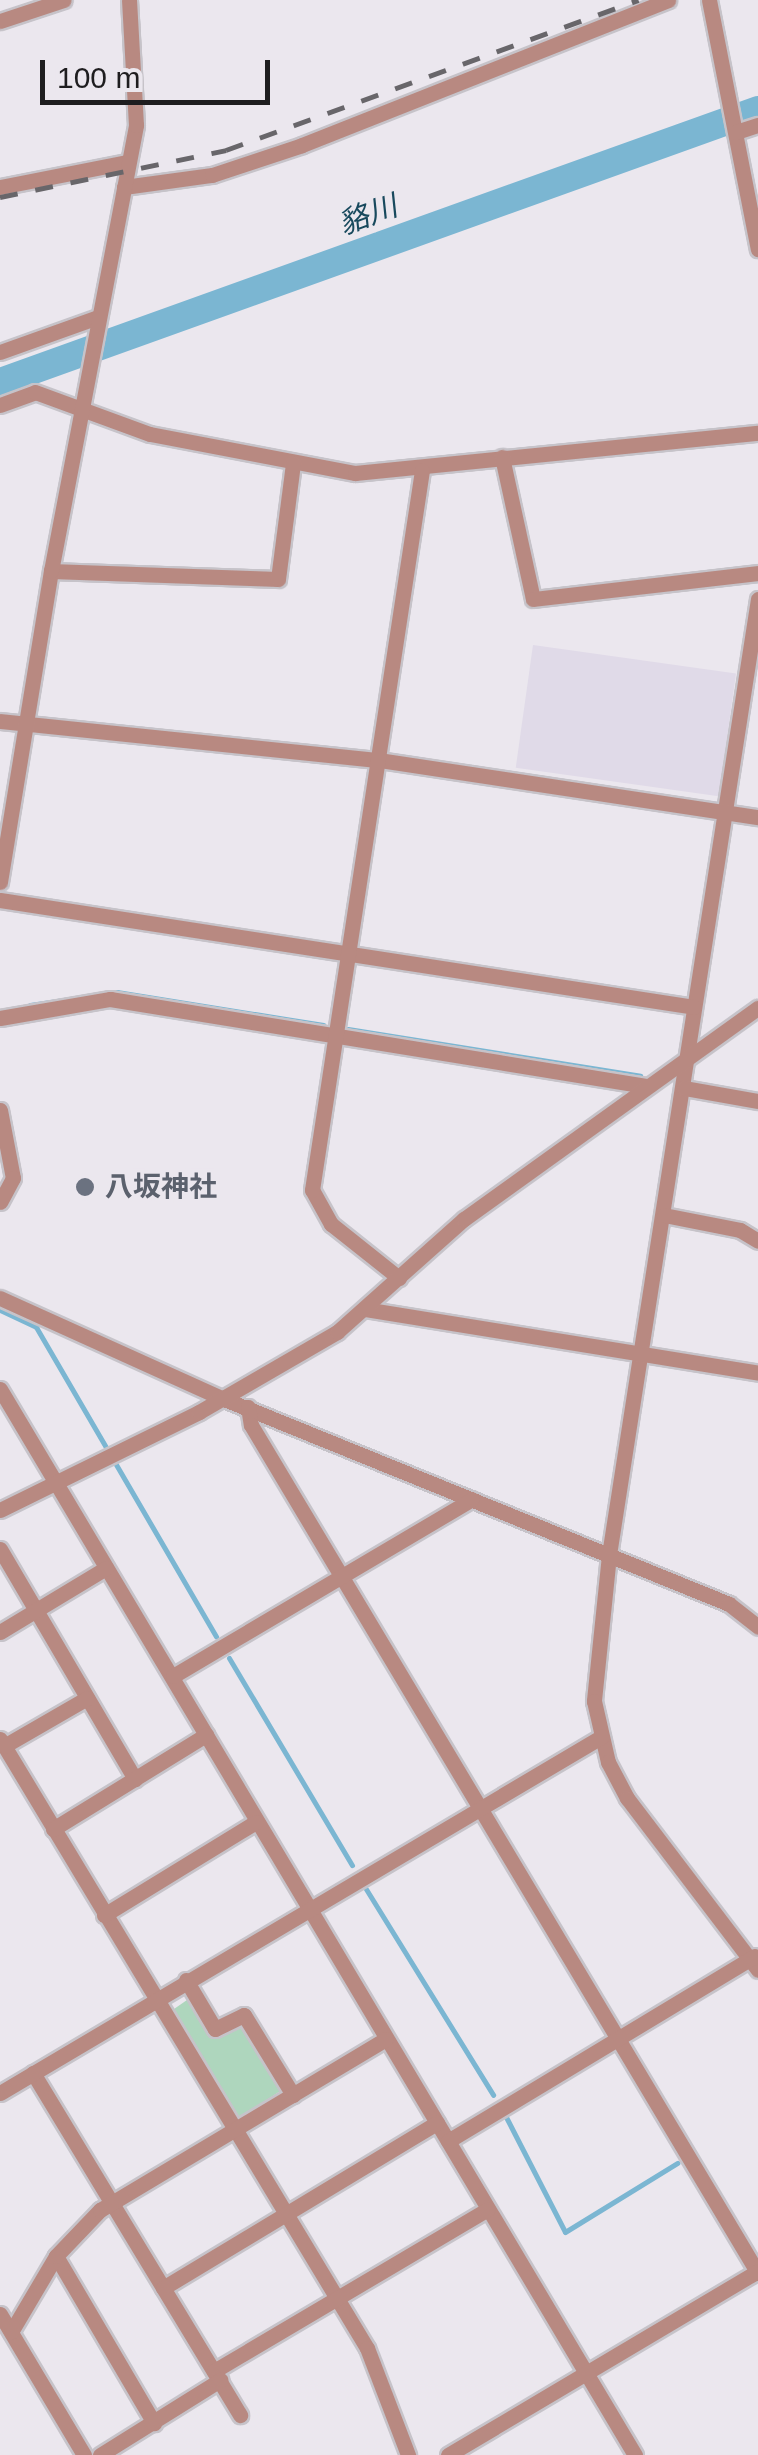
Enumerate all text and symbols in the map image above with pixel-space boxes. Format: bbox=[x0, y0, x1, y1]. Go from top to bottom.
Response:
scale bar bbox=[45, 40, 275, 102]
text: 100 m bbox=[57, 61, 140, 94]
water label: 貉川 bbox=[334, 188, 402, 242]
place label: 八坂神社 bbox=[105, 1170, 217, 1204]
marker: 八坂神社 bbox=[74, 1176, 96, 1198]

